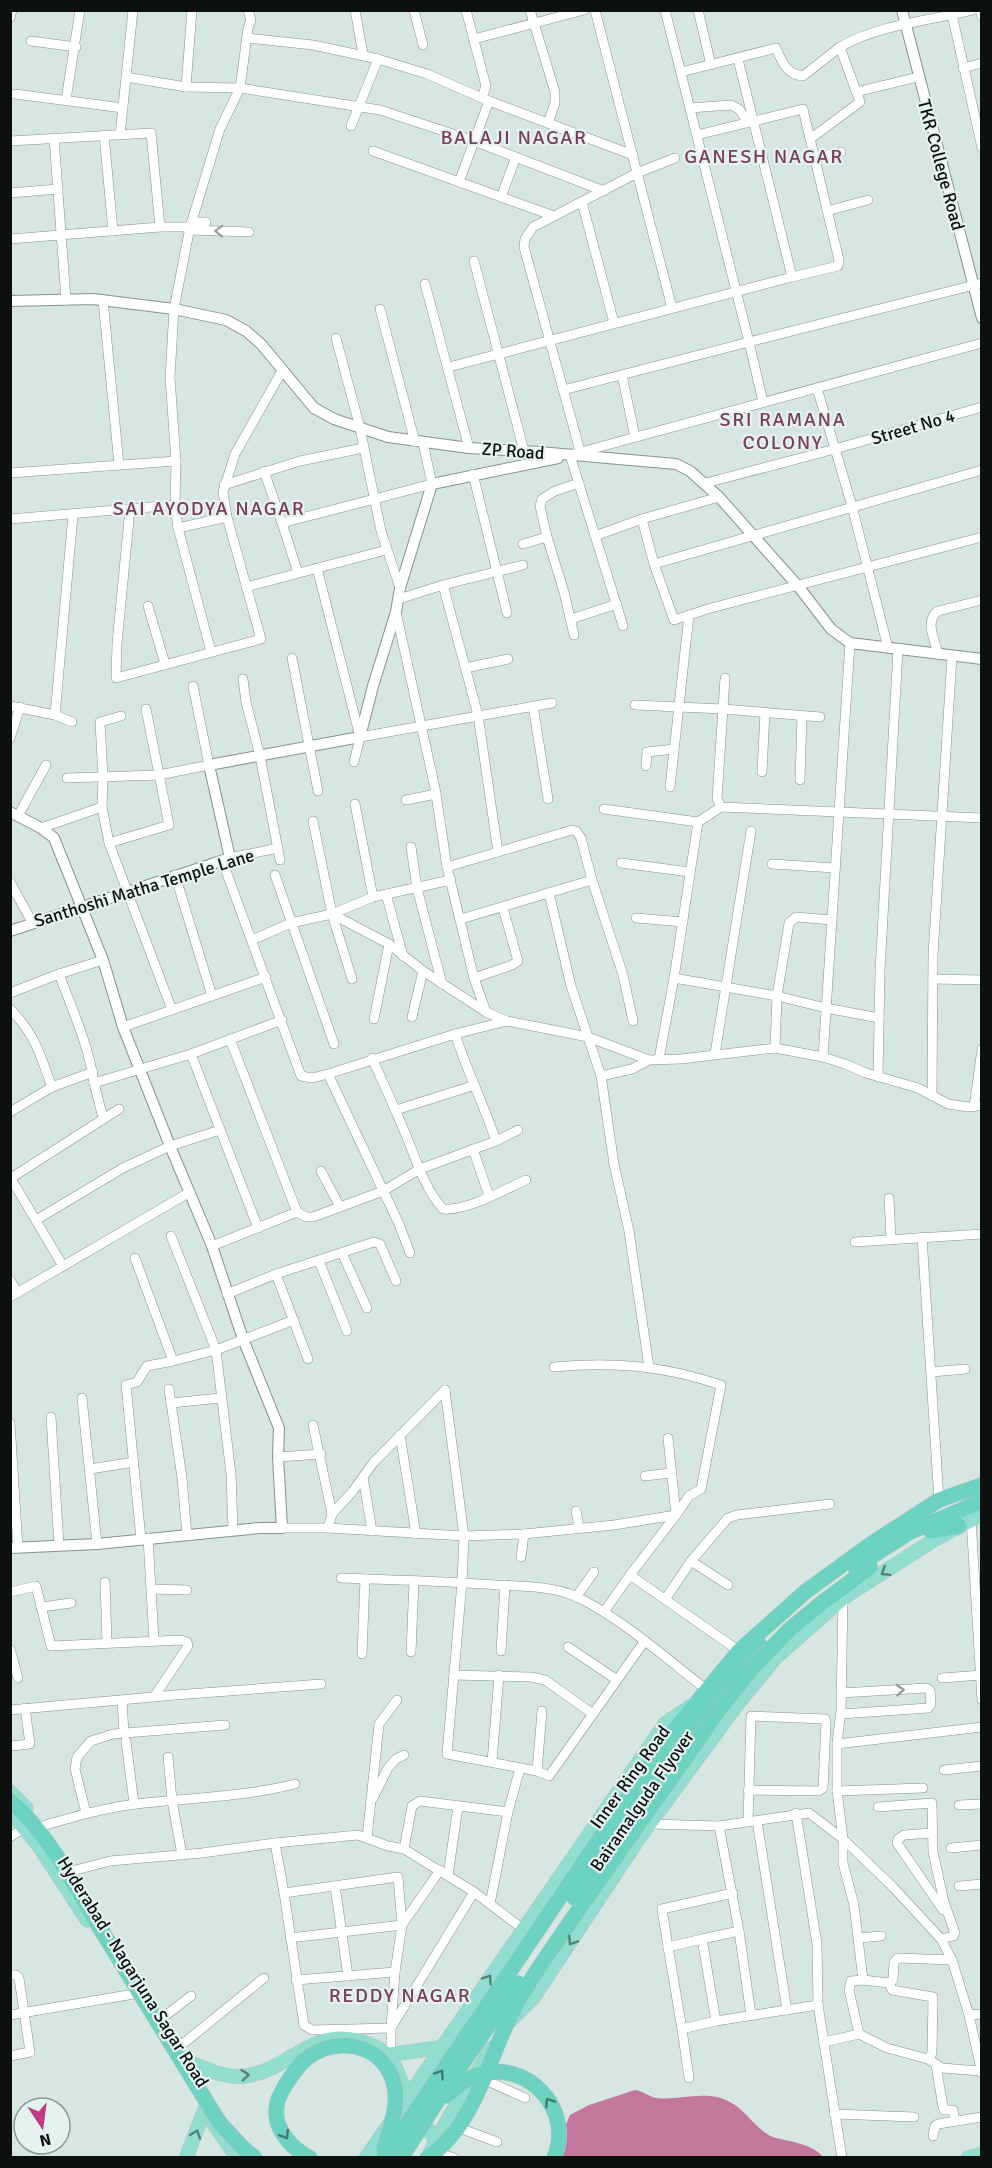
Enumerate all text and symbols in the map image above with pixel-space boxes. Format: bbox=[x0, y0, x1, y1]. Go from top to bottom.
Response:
street label: TKR College Road bbox=[913, 97, 969, 233]
district label: BALAJI NAGAR bbox=[440, 125, 588, 150]
district label: GANESH NAGAR bbox=[684, 144, 844, 169]
one-way arrow bbox=[215, 225, 224, 238]
street label: Street No 4 bbox=[869, 404, 958, 449]
district label: SRI RAMANA COLONY bbox=[720, 407, 846, 455]
street label: ZP Road bbox=[481, 438, 545, 464]
district label: SAI AYODYA NAGAR bbox=[113, 496, 305, 521]
street label: Santhoshi Matha Temple Lane bbox=[31, 844, 257, 932]
one-way arrow bbox=[881, 1564, 891, 1576]
one-way arrow bbox=[895, 1683, 904, 1696]
street label: Inner Ring Road bbox=[585, 1721, 675, 1833]
street label: Bairamalguda Flyover bbox=[585, 1726, 699, 1876]
street label: Hyderabad - Nagarjuna Sagar Road bbox=[53, 1852, 213, 2092]
one-way arrow bbox=[567, 1935, 579, 1945]
one-way arrow bbox=[481, 1975, 492, 1986]
district label: REDDY NAGAR bbox=[329, 1983, 471, 2008]
one-way arrow bbox=[240, 2069, 249, 2082]
one-way arrow bbox=[433, 2070, 444, 2081]
north arrow bbox=[12, 2096, 72, 2156]
one-way arrow bbox=[545, 2098, 557, 2108]
text: N bbox=[37, 2129, 53, 2151]
one-way arrow bbox=[189, 2129, 201, 2140]
one-way arrow bbox=[277, 2129, 288, 2140]

